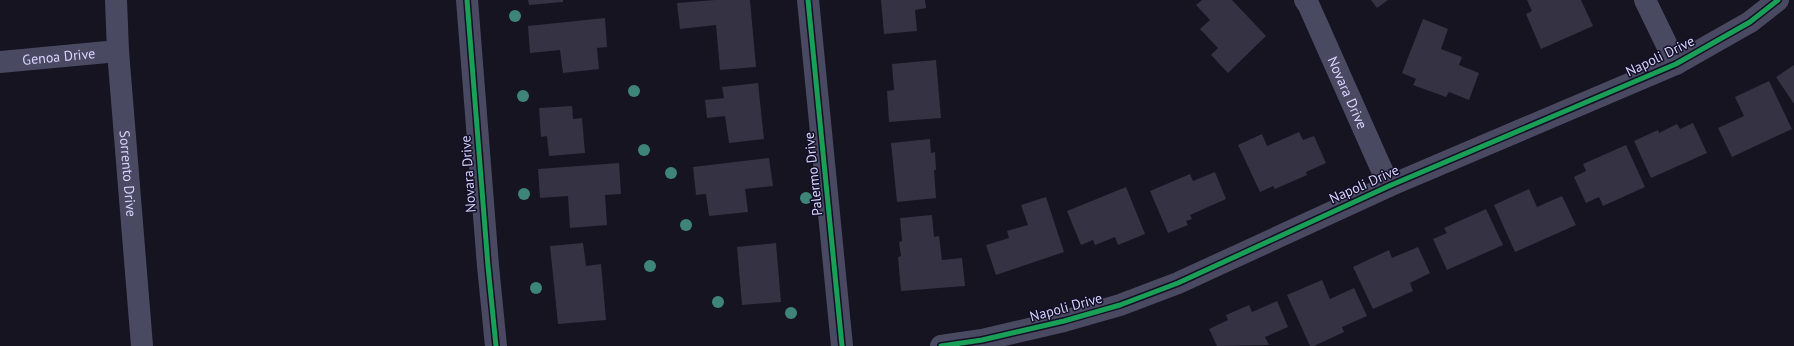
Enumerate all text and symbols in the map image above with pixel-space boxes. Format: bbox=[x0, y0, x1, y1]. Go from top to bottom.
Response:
street label: Napoli Drive bbox=[1623, 32, 1697, 80]
street label: Genoa Drive bbox=[22, 44, 96, 69]
street label: Novara Drive bbox=[1324, 54, 1371, 132]
street label: Sorrento Drive bbox=[115, 130, 140, 217]
street label: Palermo Drive bbox=[800, 131, 826, 217]
street label: Novara Drive bbox=[456, 135, 480, 213]
street label: Napoli Drive bbox=[1326, 161, 1402, 207]
street label: Napoli Drive bbox=[1028, 289, 1104, 325]

